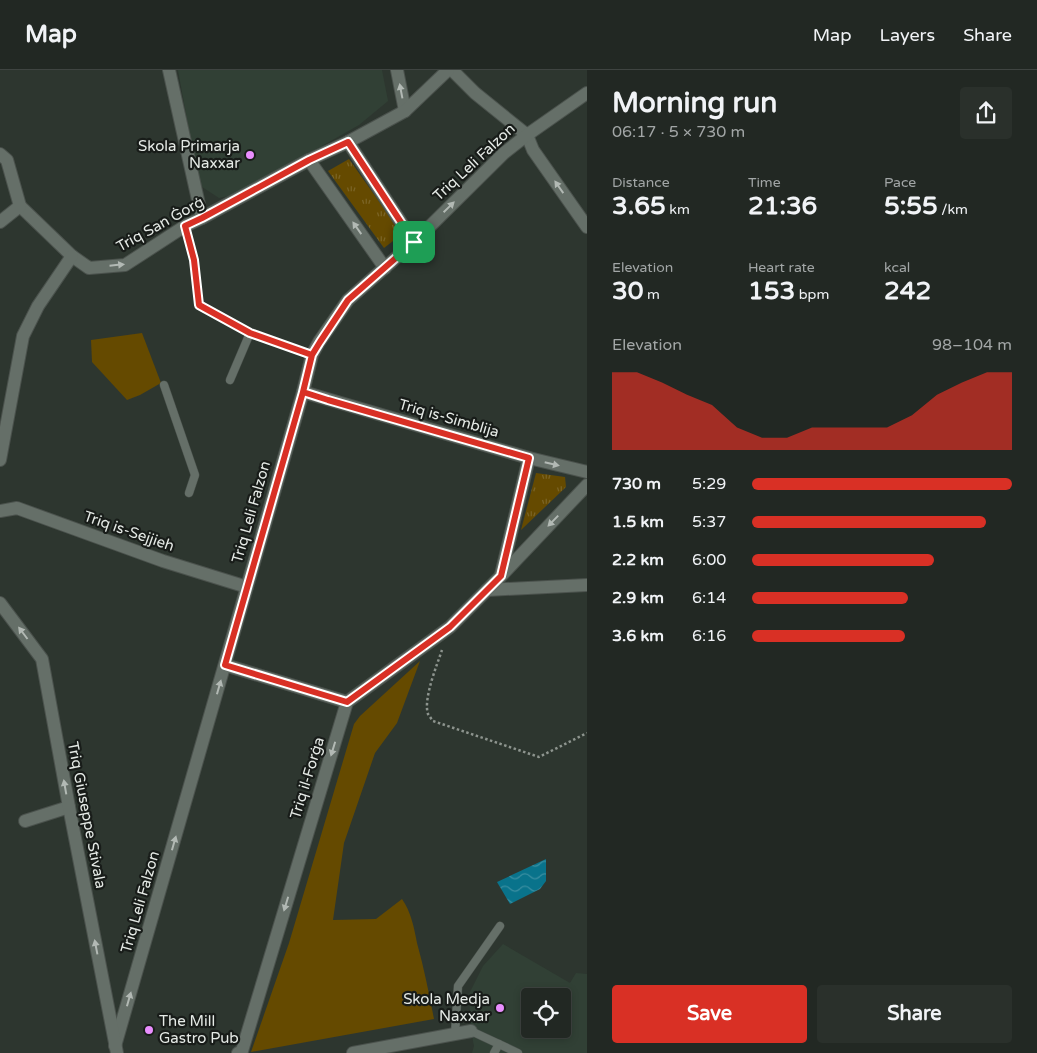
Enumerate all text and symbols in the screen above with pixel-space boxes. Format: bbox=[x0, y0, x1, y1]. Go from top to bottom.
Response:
text: Map bbox=[25, 20, 77, 49]
text: Map bbox=[813, 24, 852, 46]
text: Layers bbox=[880, 24, 935, 46]
text: Share bbox=[963, 24, 1012, 46]
one-way arrow bbox=[397, 82, 405, 98]
text: Morning run bbox=[612, 86, 777, 120]
button: share bbox=[960, 87, 1012, 139]
street label: Triq Leli Falzon bbox=[429, 119, 519, 205]
text: 06:17 · 5 × 730 m bbox=[612, 122, 745, 142]
place label: Skola Primarja Naxxar bbox=[138, 137, 240, 172]
marker: Skola Primarja Naxxar bbox=[244, 149, 256, 161]
text: Distance bbox=[612, 174, 670, 191]
text: Time bbox=[748, 174, 781, 191]
text: Pace bbox=[884, 174, 916, 191]
one-way arrow bbox=[554, 180, 564, 194]
text: 3.65 bbox=[612, 191, 666, 221]
text: 21:36 bbox=[748, 191, 817, 221]
text: 5:55 bbox=[884, 191, 938, 221]
street label: Triq San Ġorġ bbox=[113, 193, 207, 255]
one-way arrow bbox=[443, 201, 455, 213]
text: km bbox=[666, 201, 690, 218]
text: /km bbox=[938, 201, 968, 218]
one-way arrow bbox=[352, 221, 362, 235]
pin bbox=[393, 221, 435, 263]
icon: arrive bbox=[400, 228, 428, 256]
text: Elevation bbox=[612, 259, 673, 276]
text: Heart rate bbox=[748, 259, 815, 276]
text: kcal bbox=[884, 259, 910, 276]
one-way arrow bbox=[109, 261, 125, 269]
text: 30 bbox=[612, 276, 643, 306]
text: 153 bbox=[748, 276, 795, 306]
text: 242 bbox=[884, 276, 931, 306]
text: m bbox=[643, 286, 660, 303]
text: bpm bbox=[795, 286, 829, 303]
text: Elevation bbox=[612, 335, 682, 355]
text: 98–104 m bbox=[932, 335, 1012, 355]
street label: Triq is-Simblija bbox=[397, 395, 501, 441]
street label: Triq Leli Falzon bbox=[228, 459, 274, 565]
one-way arrow bbox=[544, 460, 559, 468]
text: 730 m bbox=[612, 474, 661, 494]
text: 5:29 bbox=[692, 474, 726, 494]
street label: Triq is-Sejjieh bbox=[81, 507, 177, 555]
text: 1.5 km bbox=[612, 512, 664, 532]
text: 5:37 bbox=[692, 512, 726, 532]
one-way arrow bbox=[547, 514, 559, 526]
text: 2.2 km bbox=[612, 550, 664, 570]
text: 6:00 bbox=[692, 550, 726, 570]
text: 2.9 km bbox=[612, 588, 664, 608]
text: 6:14 bbox=[692, 588, 726, 608]
text: 3.6 km bbox=[612, 626, 664, 646]
text: 6:16 bbox=[692, 626, 726, 646]
one-way arrow bbox=[17, 627, 28, 640]
one-way arrow bbox=[215, 679, 223, 694]
street label: Triq il-Forġa bbox=[286, 735, 328, 821]
street label: Triq Giuseppe Stivala bbox=[64, 740, 110, 890]
one-way arrow bbox=[329, 741, 336, 756]
one-way arrow bbox=[61, 779, 69, 795]
one-way arrow bbox=[170, 835, 178, 850]
street label: Triq Leli Falzon bbox=[117, 849, 163, 955]
one-way arrow bbox=[281, 897, 289, 912]
one-way arrow bbox=[92, 939, 100, 954]
button: Save bbox=[612, 985, 807, 1043]
button: Share bbox=[817, 985, 1012, 1043]
map controls bbox=[521, 988, 571, 1038]
button: locate bbox=[521, 988, 571, 1038]
place label: Skola Medja Naxxar bbox=[403, 990, 490, 1025]
one-way arrow bbox=[125, 992, 133, 1007]
marker: Skola Medja Naxxar bbox=[494, 1002, 506, 1014]
place label: The Mill Gastro Pub bbox=[159, 1012, 239, 1047]
marker: The Mill Gastro Pub bbox=[143, 1024, 155, 1036]

